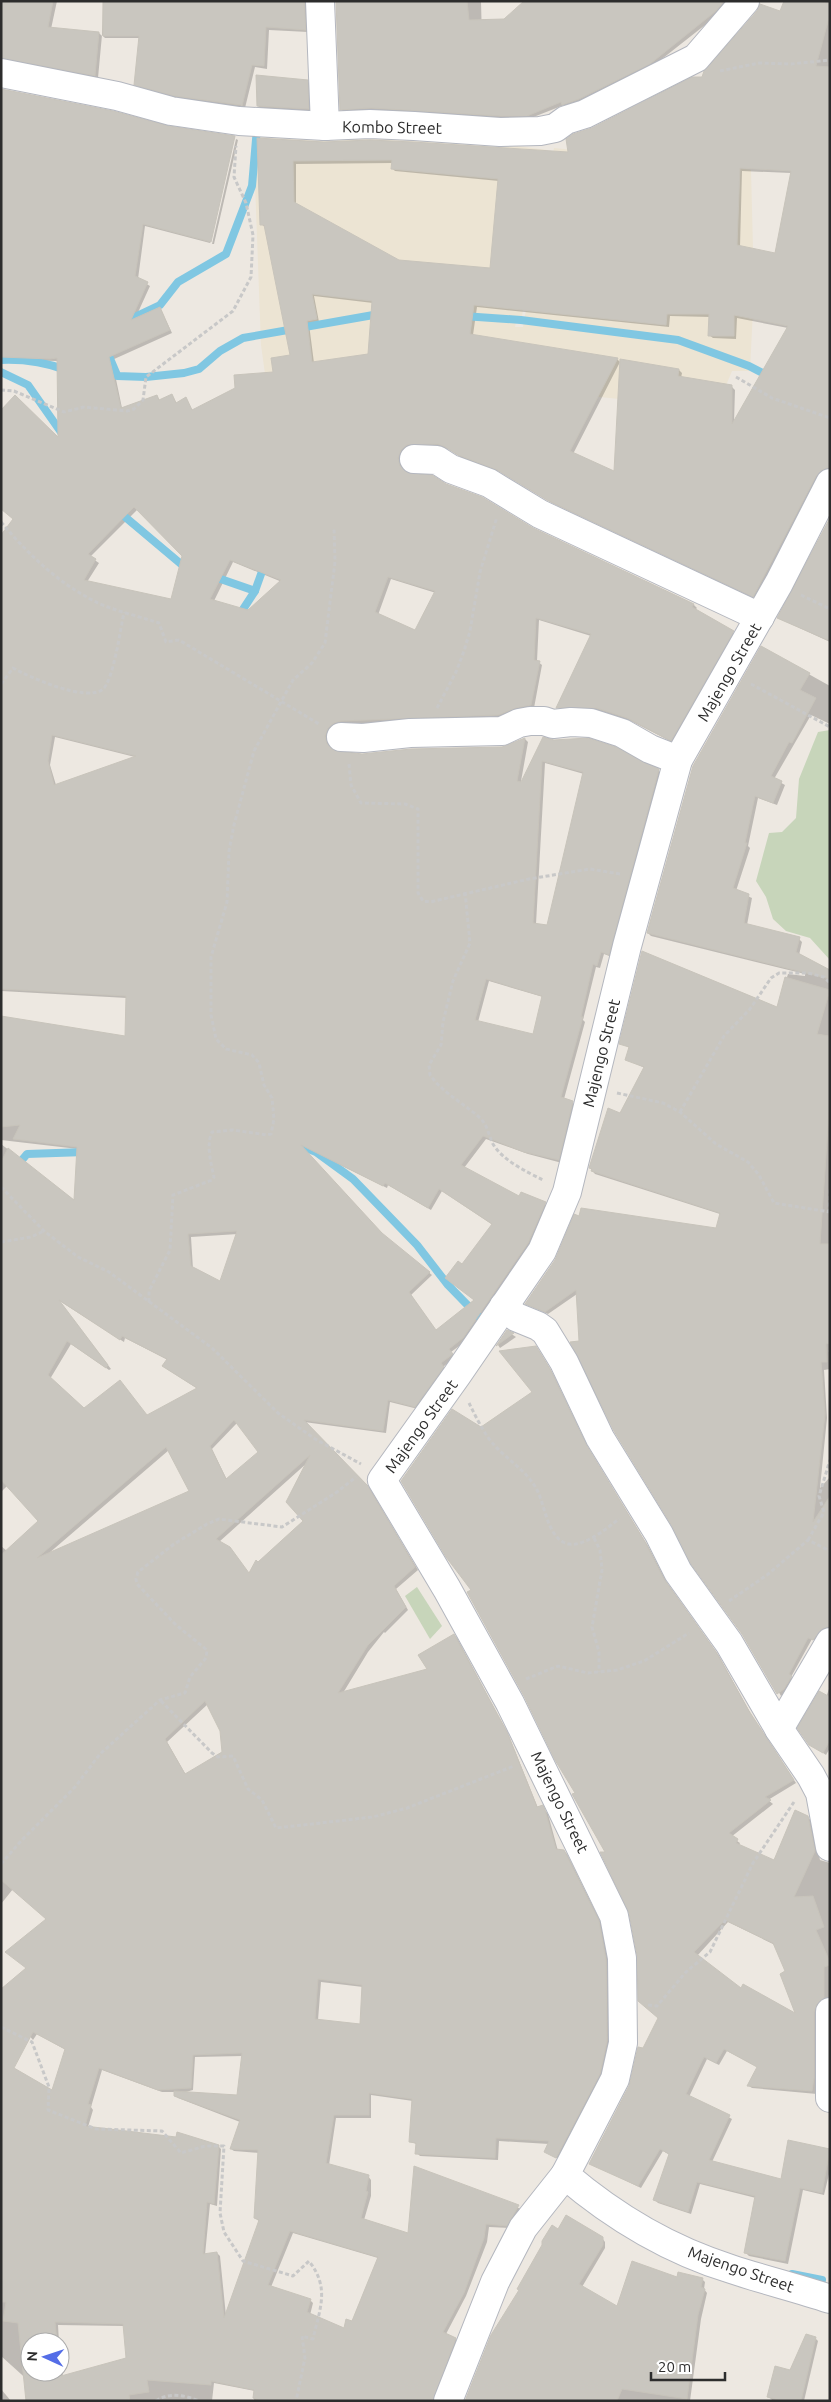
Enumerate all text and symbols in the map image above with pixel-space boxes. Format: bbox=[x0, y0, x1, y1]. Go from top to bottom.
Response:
street label: Kombo Street bbox=[342, 117, 443, 137]
street label: Majengo Street bbox=[693, 619, 765, 725]
street label: Majengo Street bbox=[579, 996, 623, 1109]
street label: Majengo Street bbox=[381, 1375, 461, 1476]
street label: Majengo Street bbox=[528, 1748, 593, 1856]
street label: Majengo Street bbox=[686, 2242, 797, 2296]
north arrow bbox=[20, 2332, 70, 2382]
scale bar bbox=[651, 2350, 725, 2382]
text: N bbox=[24, 2351, 40, 2362]
text: 20 m bbox=[658, 2358, 691, 2375]

